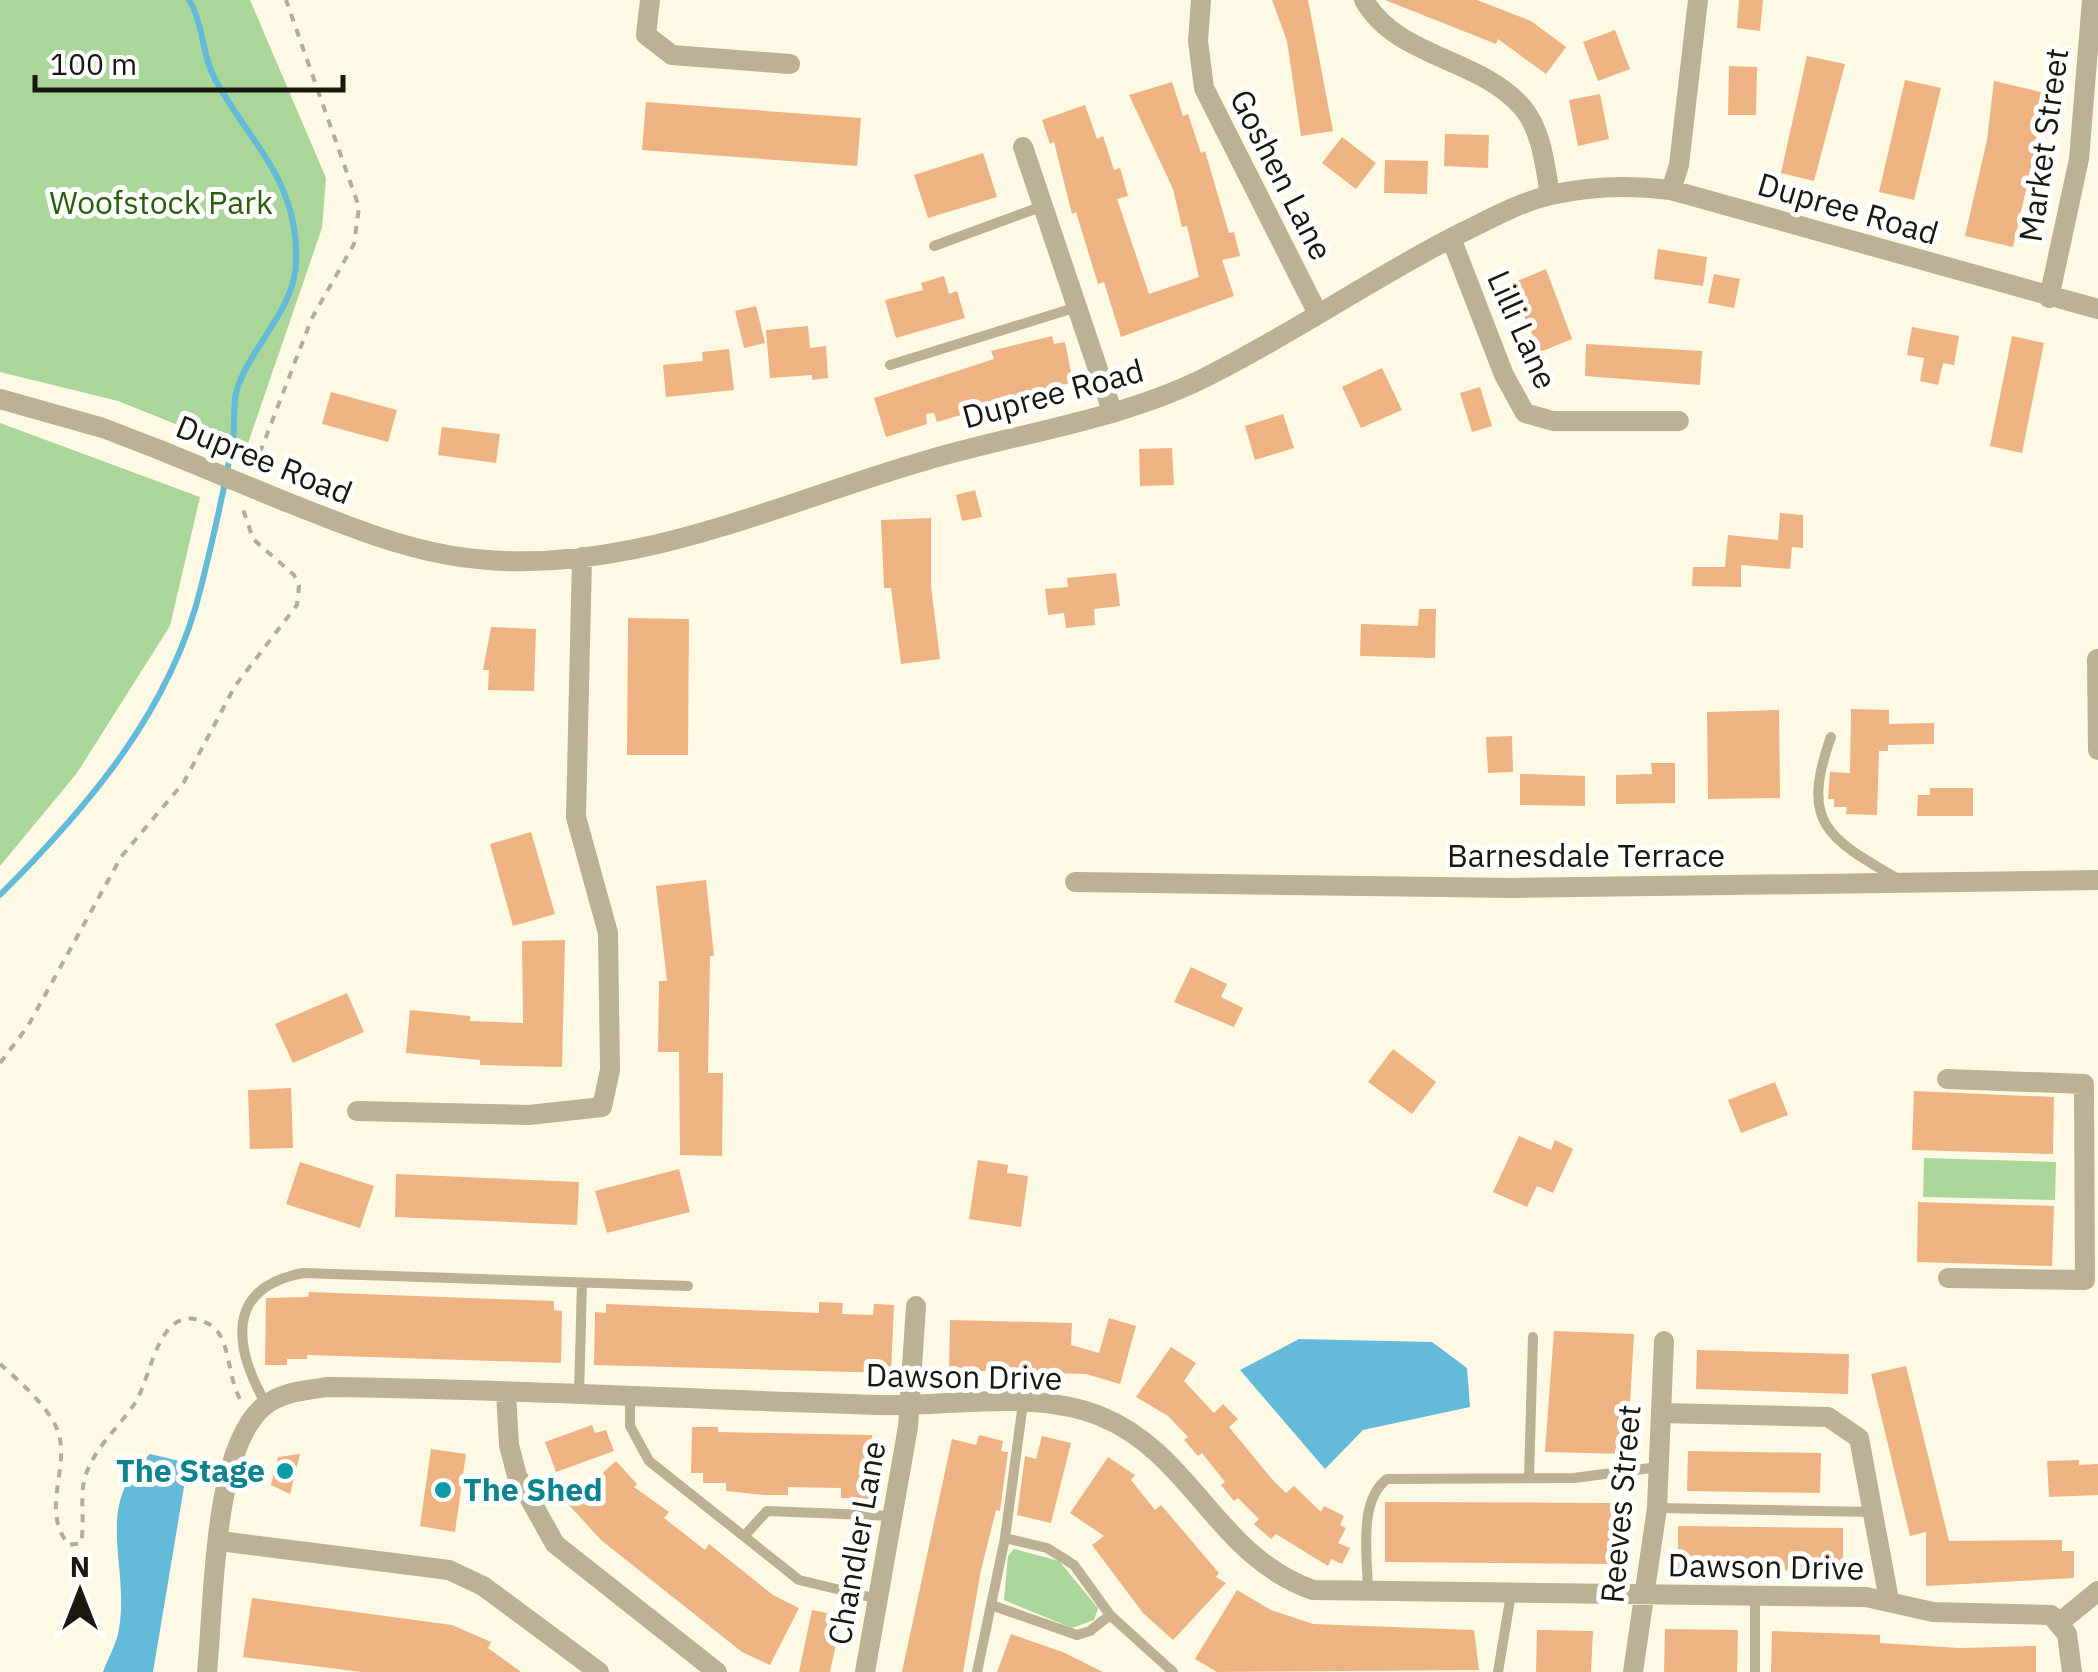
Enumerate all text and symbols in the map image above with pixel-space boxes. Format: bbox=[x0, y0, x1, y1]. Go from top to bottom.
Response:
scale bar bbox=[35, 30, 342, 92]
text: 100 m bbox=[50, 44, 137, 83]
street label: Market Street bbox=[2009, 45, 2077, 244]
street label: Goshen Lane bbox=[1221, 82, 1343, 267]
street label: Dupree Road bbox=[1753, 162, 1943, 254]
park label: Woofstock Park bbox=[49, 181, 273, 223]
street label: Lilli Lane bbox=[1478, 264, 1568, 396]
street label: Dupree Road bbox=[957, 349, 1148, 437]
street label: Dupree Road bbox=[170, 405, 358, 513]
street label: Barnesdale Terrace bbox=[1447, 834, 1725, 876]
street label: Dawson Drive bbox=[865, 1353, 1063, 1399]
street label: Reeves Street bbox=[1590, 1403, 1650, 1605]
street label: Chandler Lane bbox=[817, 1438, 895, 1648]
place label: The Stage bbox=[116, 1449, 265, 1491]
marker: The Stage bbox=[274, 1460, 296, 1482]
place label: The Shed bbox=[463, 1468, 603, 1510]
marker: The Shed bbox=[432, 1479, 454, 1501]
north arrow bbox=[30, 1542, 130, 1642]
street label: Dawson Drive bbox=[1667, 1543, 1865, 1589]
text: N bbox=[70, 1548, 90, 1585]

